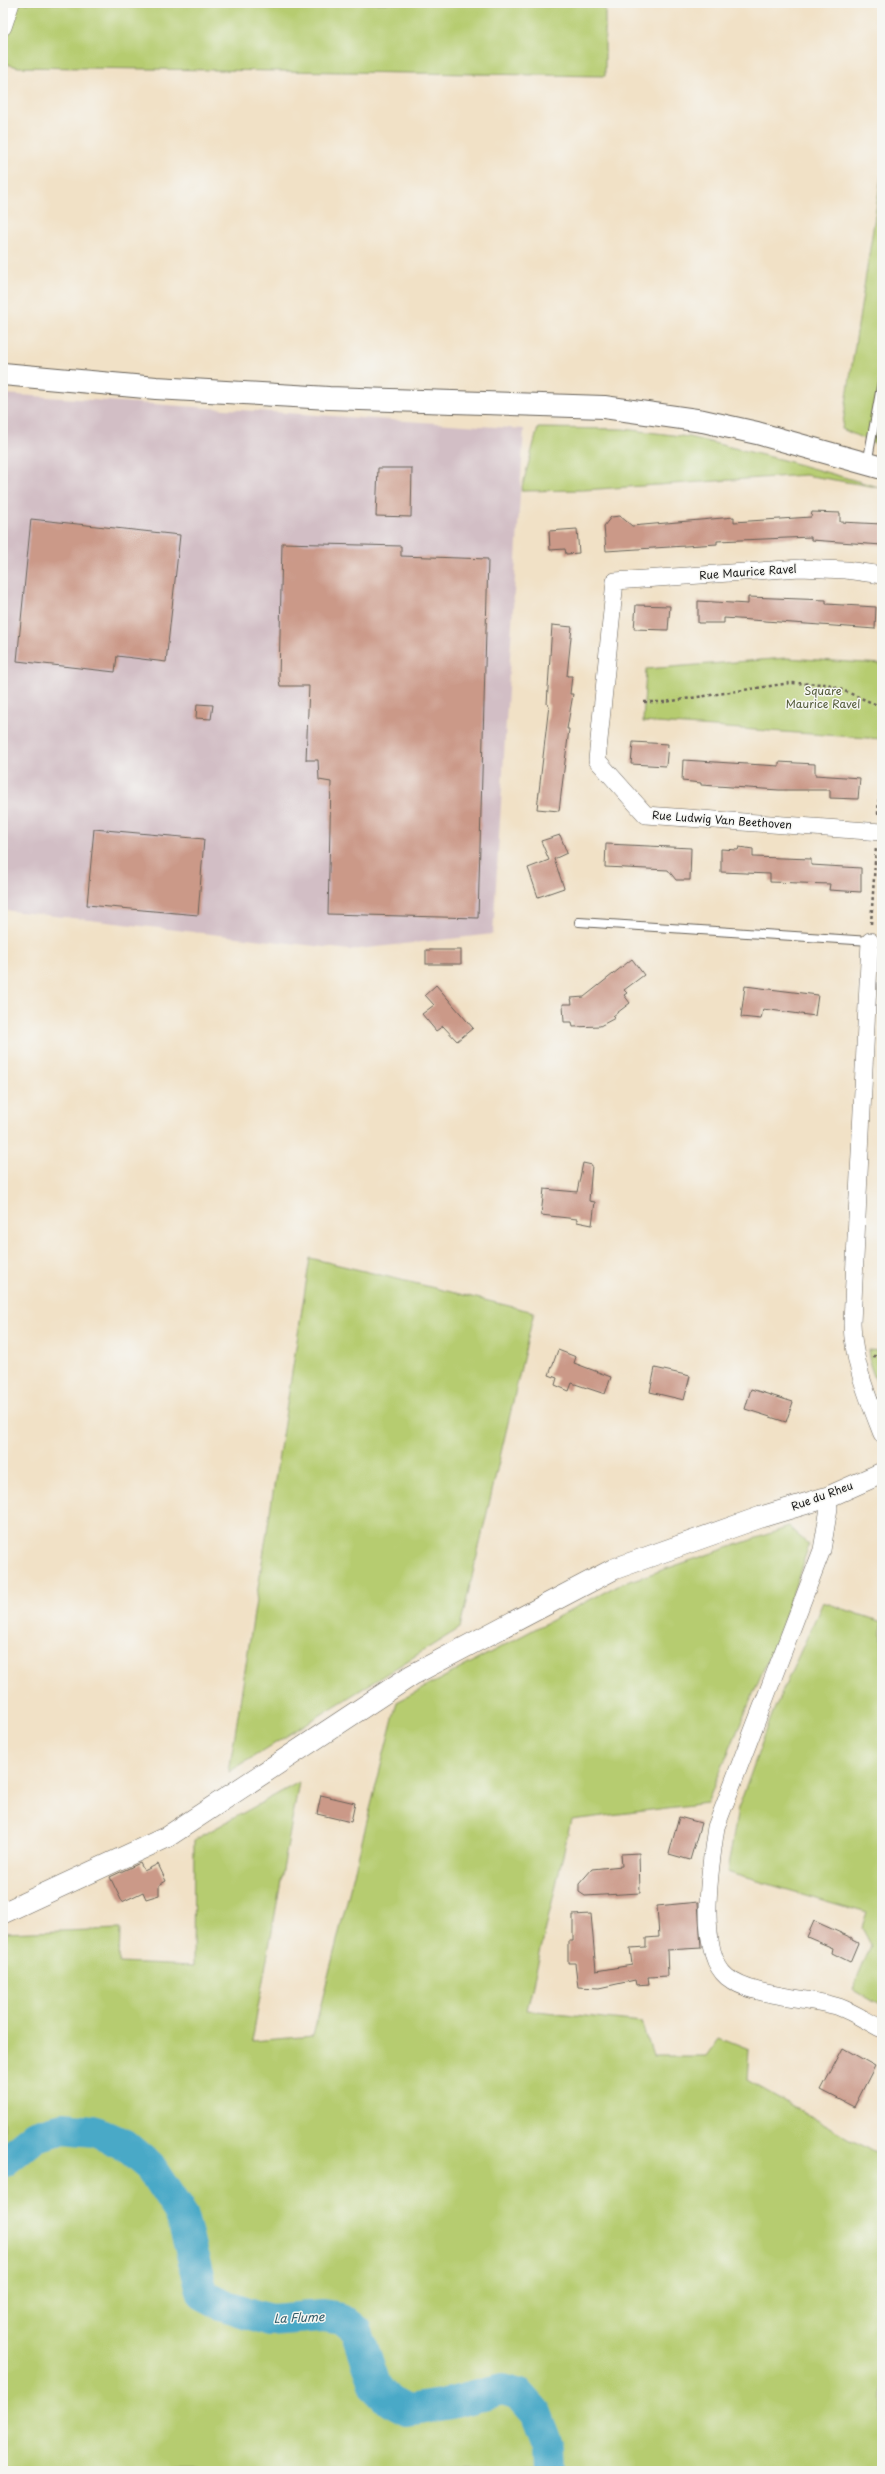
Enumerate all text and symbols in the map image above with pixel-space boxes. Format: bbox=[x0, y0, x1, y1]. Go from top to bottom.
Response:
street label: Rue Maurice Ravel bbox=[699, 560, 797, 583]
park label: Square Maurice Ravel bbox=[786, 682, 860, 712]
street label: Rue Ludwig Van Beethoven bbox=[651, 806, 793, 833]
street label: Rue du Rheu bbox=[789, 1476, 855, 1515]
water label: La Flume bbox=[273, 2307, 325, 2327]

